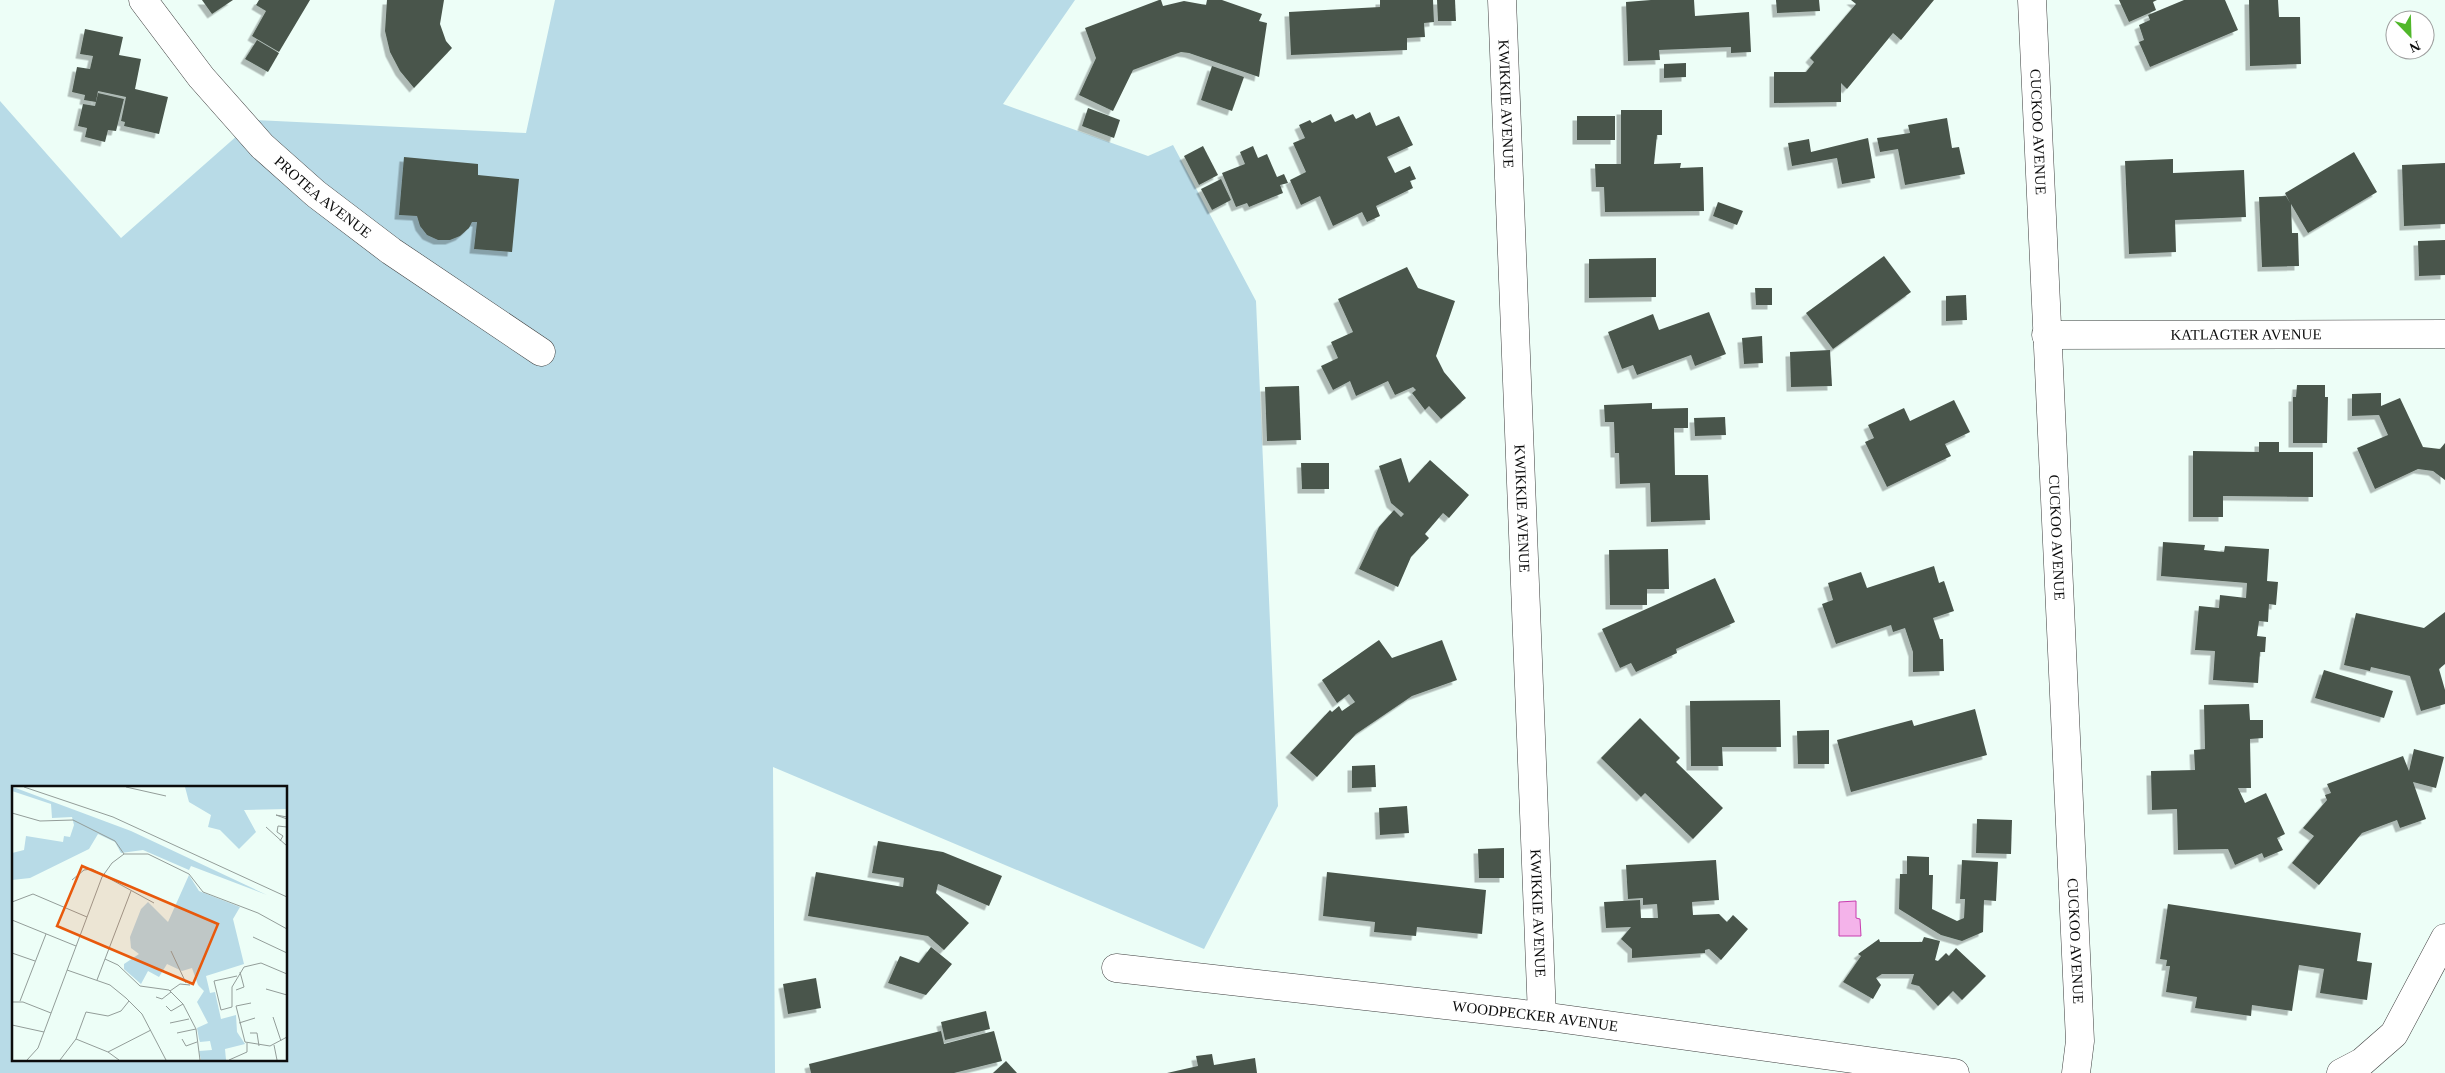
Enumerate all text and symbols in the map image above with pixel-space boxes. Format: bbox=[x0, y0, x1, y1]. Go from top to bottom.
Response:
north arrow bbox=[2385, 10, 2435, 60]
text: N bbox=[2407, 38, 2422, 55]
street label: KWIKKIE AVENUE bbox=[1496, 39, 1517, 168]
street label: CUCKOO AVENUE bbox=[2027, 68, 2049, 195]
street label: PROTEA AVENUE bbox=[271, 153, 374, 241]
street label: KATLAGTER AVENUE bbox=[2170, 326, 2322, 343]
street label: KWIKKIE AVENUE bbox=[1512, 444, 1533, 573]
street label: CUCKOO AVENUE bbox=[2046, 474, 2068, 601]
inset map bbox=[12, 786, 288, 1060]
street label: KWIKKIE AVENUE bbox=[1527, 849, 1548, 978]
street label: CUCKOO AVENUE bbox=[2064, 878, 2086, 1004]
street label: WOODPECKER AVENUE bbox=[1451, 998, 1619, 1034]

